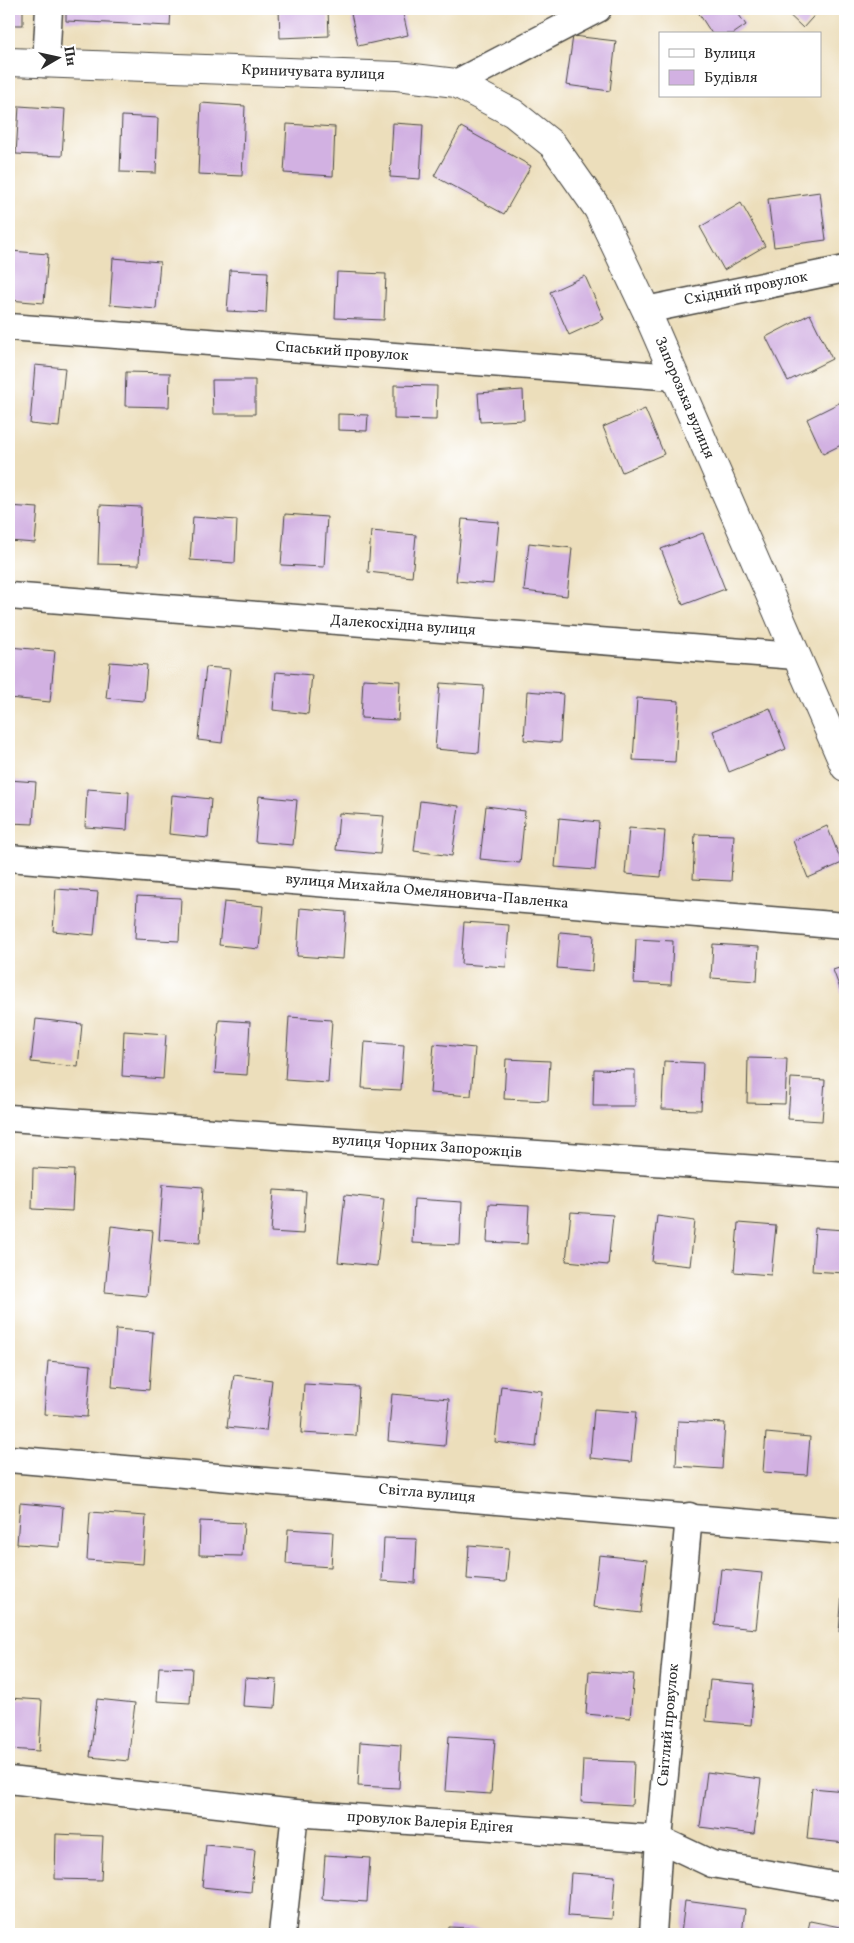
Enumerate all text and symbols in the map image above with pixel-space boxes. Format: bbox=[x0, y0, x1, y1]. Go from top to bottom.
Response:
north arrow bbox=[32, 32, 82, 82]
legend bbox=[659, 32, 822, 98]
text: Вулиця bbox=[704, 44, 756, 65]
text: Пн bbox=[58, 45, 80, 68]
street label: Криничувата вулиця bbox=[241, 60, 385, 86]
text: Будівля bbox=[704, 68, 758, 89]
street label: Східний провулок bbox=[683, 267, 809, 311]
street label: Запорозька вулиця bbox=[649, 334, 719, 462]
street label: Спаський провулок bbox=[275, 337, 409, 367]
street label: Далекосхідна вулиця bbox=[330, 610, 477, 642]
street label: вулиця Михайла Омеляновича-Павленка bbox=[285, 869, 569, 915]
street label: вулиця Чорних Запорожців bbox=[331, 1130, 523, 1164]
street label: Світла вулиця bbox=[378, 1479, 477, 1509]
street label: Світлий провулок bbox=[653, 1663, 685, 1787]
street label: провулок Валерія Едігея bbox=[346, 1807, 514, 1839]

